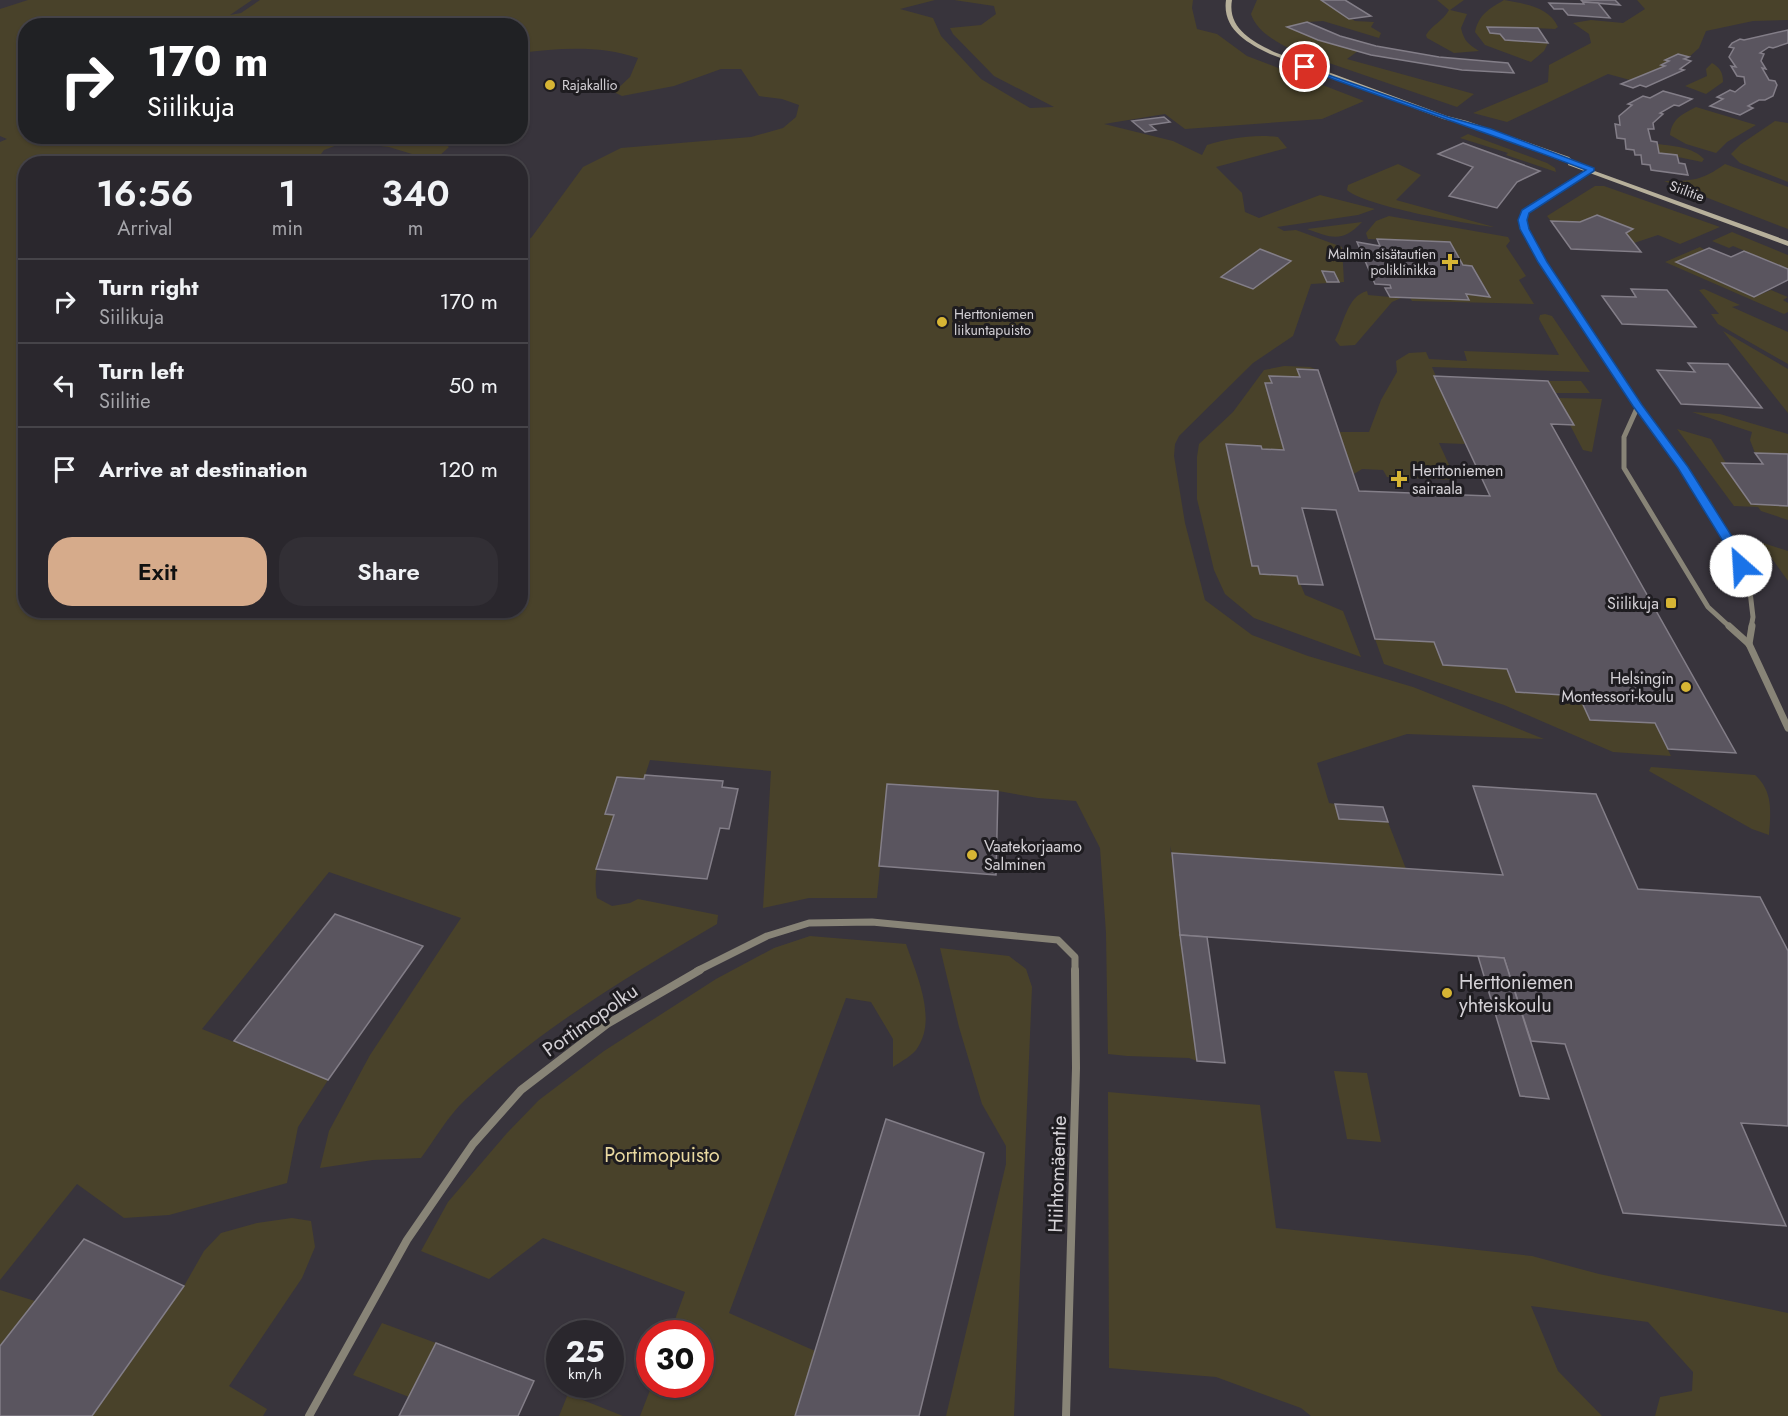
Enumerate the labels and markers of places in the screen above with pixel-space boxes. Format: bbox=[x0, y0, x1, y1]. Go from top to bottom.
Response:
pin bbox=[1279, 41, 1330, 92]
place label: Rajakallio bbox=[562, 75, 618, 95]
marker: Rajakallio bbox=[543, 78, 557, 92]
place label: Malmin sisätautien poliklinikka bbox=[1328, 244, 1436, 280]
marker: Malmin sisätautien poliklinikka bbox=[1441, 253, 1459, 271]
place label: Herttoniemen liikuntapuisto bbox=[954, 304, 1034, 340]
marker: Herttoniemen liikuntapuisto bbox=[935, 315, 949, 329]
place label: Herttoniemen sairaala bbox=[1412, 459, 1504, 500]
marker: Herttoniemen sairaala bbox=[1390, 470, 1408, 488]
place label: Siilikuja bbox=[1607, 592, 1659, 615]
marker: Siilikuja bbox=[1664, 596, 1678, 610]
place label: Helsingin Montessori-koulu bbox=[1561, 667, 1674, 708]
marker: Helsingin Montessori-koulu bbox=[1679, 680, 1693, 694]
place label: Vaatekorjaamo Salminen bbox=[984, 835, 1082, 876]
marker: Vaatekorjaamo Salminen bbox=[965, 848, 979, 862]
place label: Herttoniemen yhteiskoulu bbox=[1459, 968, 1573, 1020]
marker: Herttoniemen yhteiskoulu bbox=[1440, 986, 1454, 1000]

